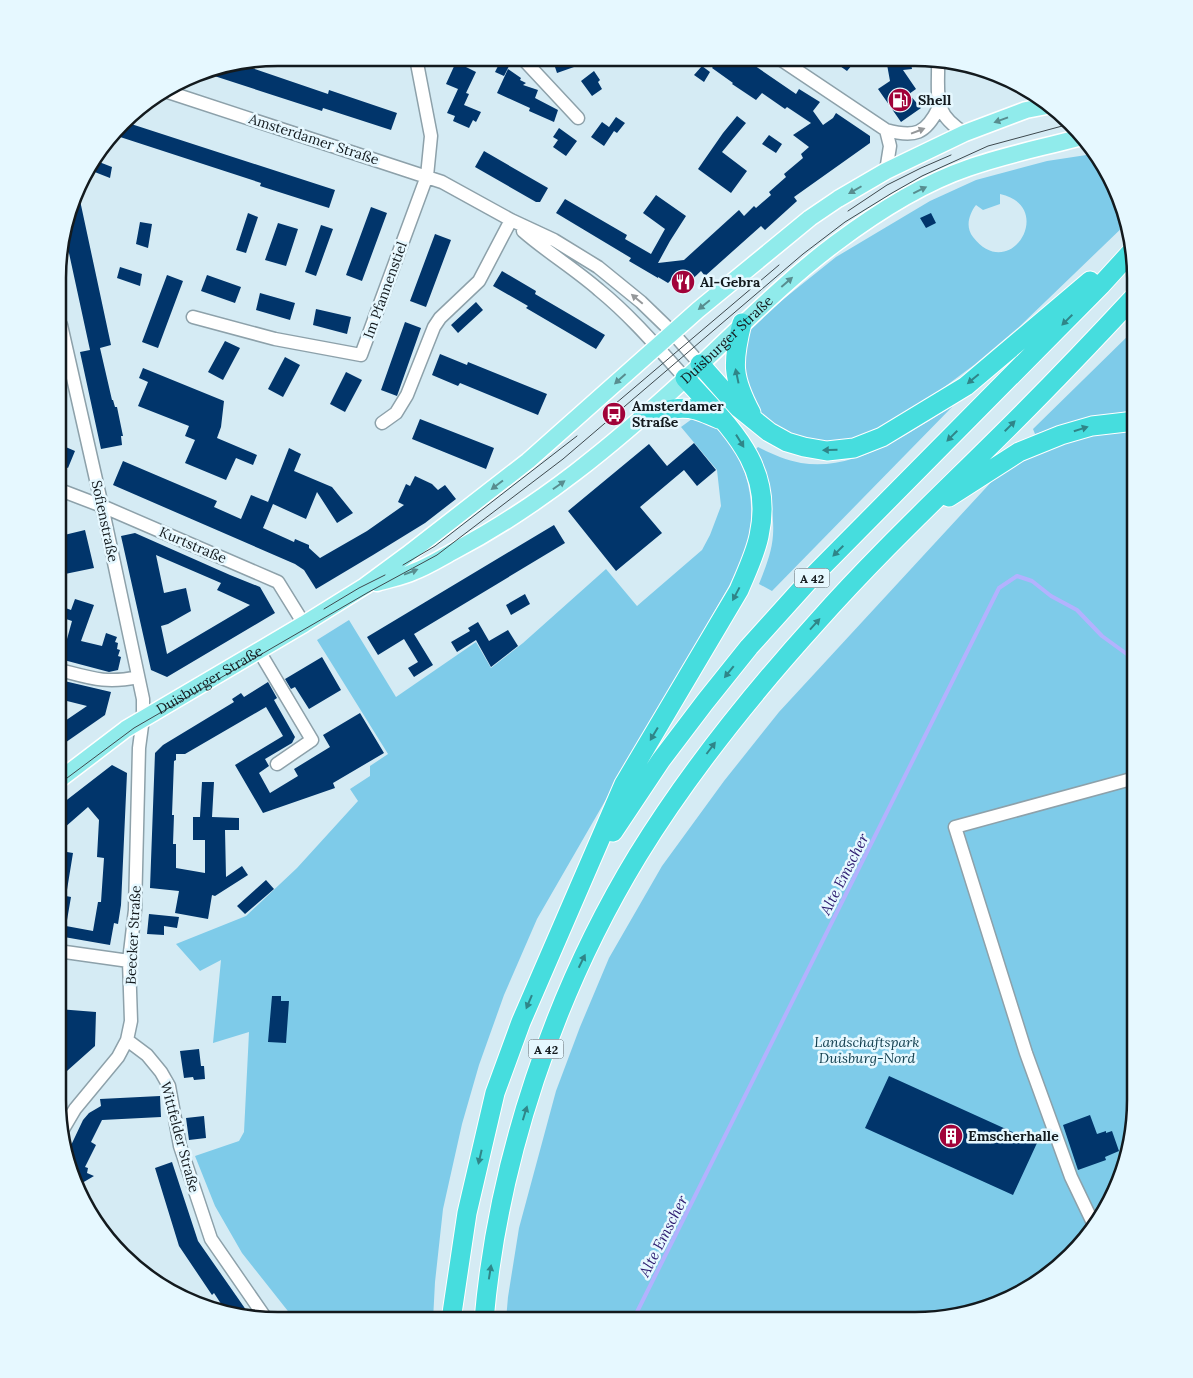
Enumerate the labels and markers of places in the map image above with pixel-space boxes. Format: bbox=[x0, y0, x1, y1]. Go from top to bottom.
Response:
fuel station icon: Shell bbox=[887, 87, 913, 113]
place label: Shell bbox=[918, 91, 952, 109]
restaurant icon: Al-Gebra bbox=[670, 269, 696, 295]
place label: Al-Gebra bbox=[700, 273, 761, 291]
place label: Amsterdamer Straße bbox=[632, 397, 724, 431]
bus stop icon: Amsterdamer Straße bbox=[601, 401, 627, 427]
building icon: Emscherhalle bbox=[938, 1123, 964, 1149]
place label: Emscherhalle bbox=[968, 1127, 1059, 1145]

